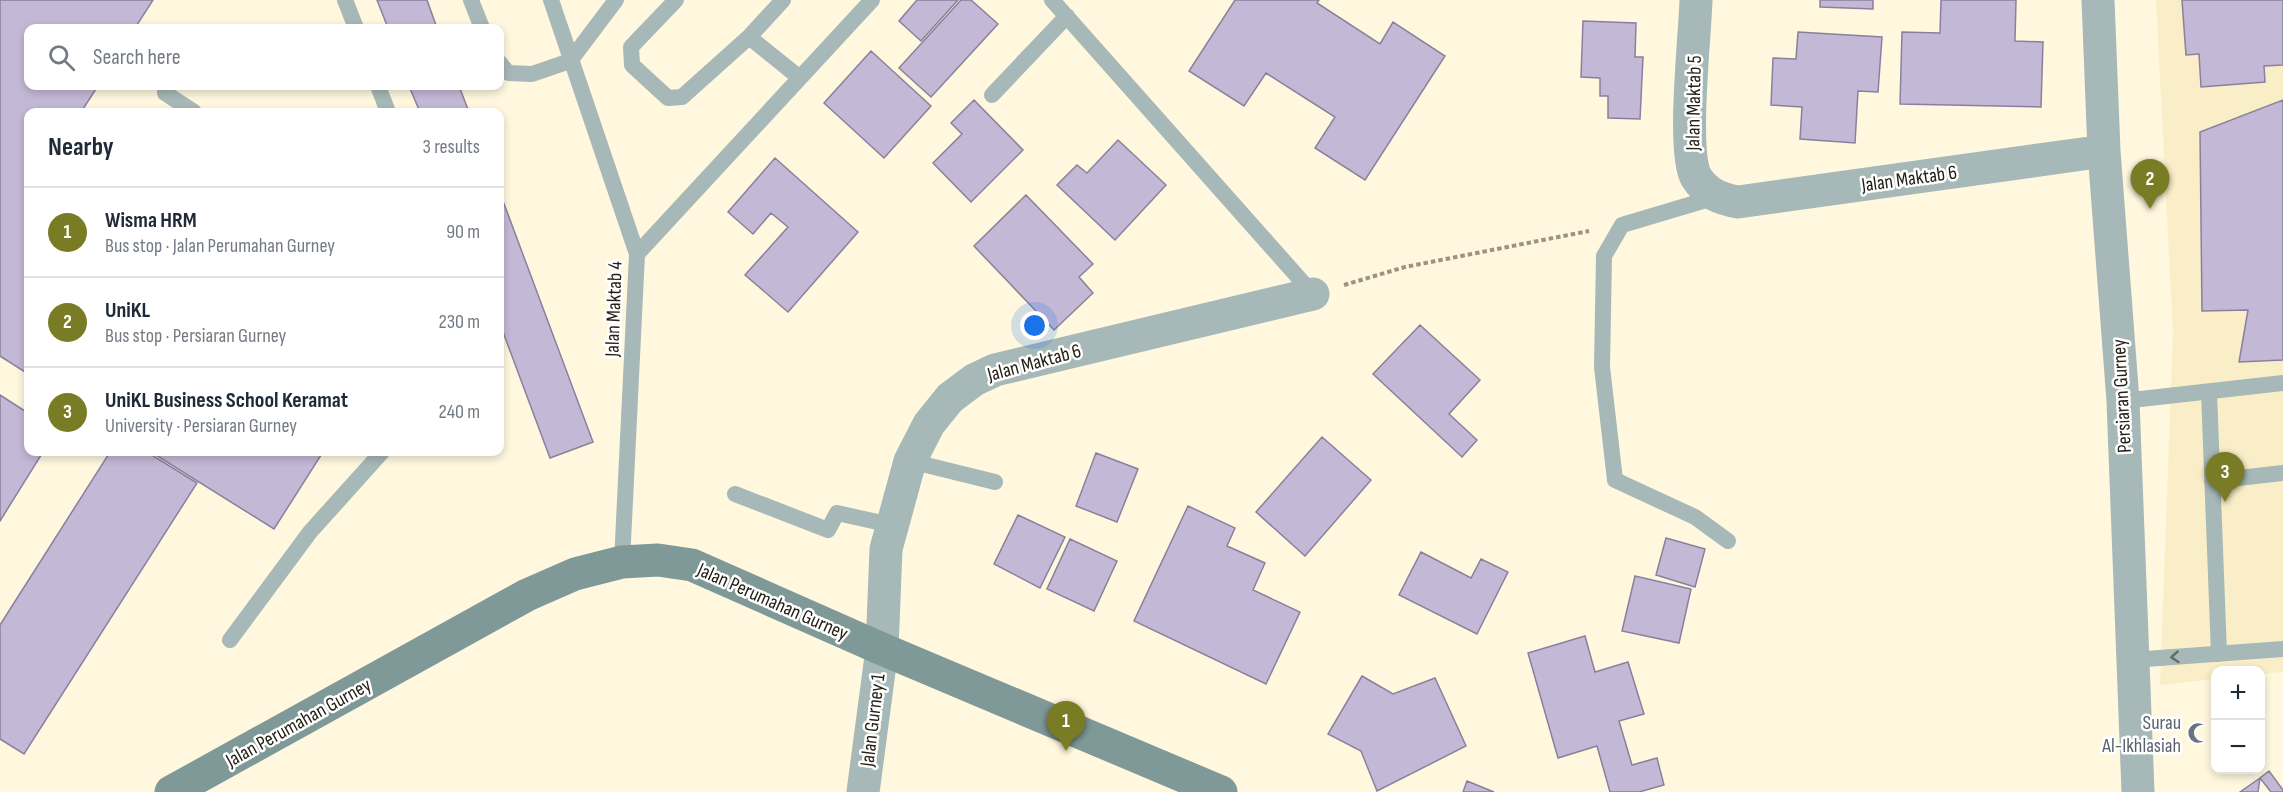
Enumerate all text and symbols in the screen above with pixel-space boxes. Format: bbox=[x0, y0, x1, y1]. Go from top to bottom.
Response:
search box bbox=[24, 24, 504, 90]
icon: search bbox=[45, 41, 78, 74]
text: Search here bbox=[93, 44, 180, 71]
street label: Jalan Maktab 5 bbox=[1681, 55, 1707, 152]
text: Nearby bbox=[48, 132, 114, 163]
text: 3 results bbox=[423, 135, 480, 159]
street label: Jalan Maktab 6 bbox=[1859, 160, 1958, 198]
pin: 2 bbox=[2130, 160, 2170, 209]
text: Wisma HRM bbox=[105, 207, 197, 234]
text: 1 bbox=[64, 220, 71, 244]
text: 90 m bbox=[446, 220, 480, 244]
text: Bus stop · Jalan Perumahan Gurney bbox=[105, 234, 335, 258]
street label: Jalan Maktab 4 bbox=[600, 261, 628, 358]
text: UniKL bbox=[105, 297, 150, 324]
text: 2 bbox=[63, 310, 72, 334]
text: 230 m bbox=[438, 310, 480, 334]
your location bbox=[1020, 311, 1049, 340]
text: Bus stop · Persiaran Gurney bbox=[105, 324, 286, 348]
street label: Persiaran Gurney bbox=[2107, 338, 2137, 453]
street label: Jalan Maktab 6 bbox=[984, 339, 1084, 387]
text: UniKL Business School Keramat bbox=[105, 387, 348, 414]
text: 3 bbox=[63, 400, 72, 424]
text: 240 m bbox=[439, 400, 480, 424]
text: University · Persiaran Gurney bbox=[105, 414, 297, 438]
pin: 3 bbox=[2206, 452, 2244, 502]
street label: Jalan Perumahan Gurney bbox=[693, 558, 852, 646]
one-way arrow bbox=[2171, 650, 2180, 663]
map controls bbox=[2211, 666, 2265, 774]
button: + bbox=[2211, 666, 2265, 720]
street label: Jalan Gurney 1 bbox=[855, 672, 891, 769]
street label: Jalan Perumahan Gurney bbox=[221, 673, 376, 773]
pin: 1 bbox=[1046, 702, 1086, 751]
place label: Surau Al-Ikhlasiah bbox=[2101, 711, 2181, 758]
button: − bbox=[2211, 720, 2265, 774]
mosque icon: Surau Al-Ikhlasiah bbox=[2186, 721, 2210, 745]

